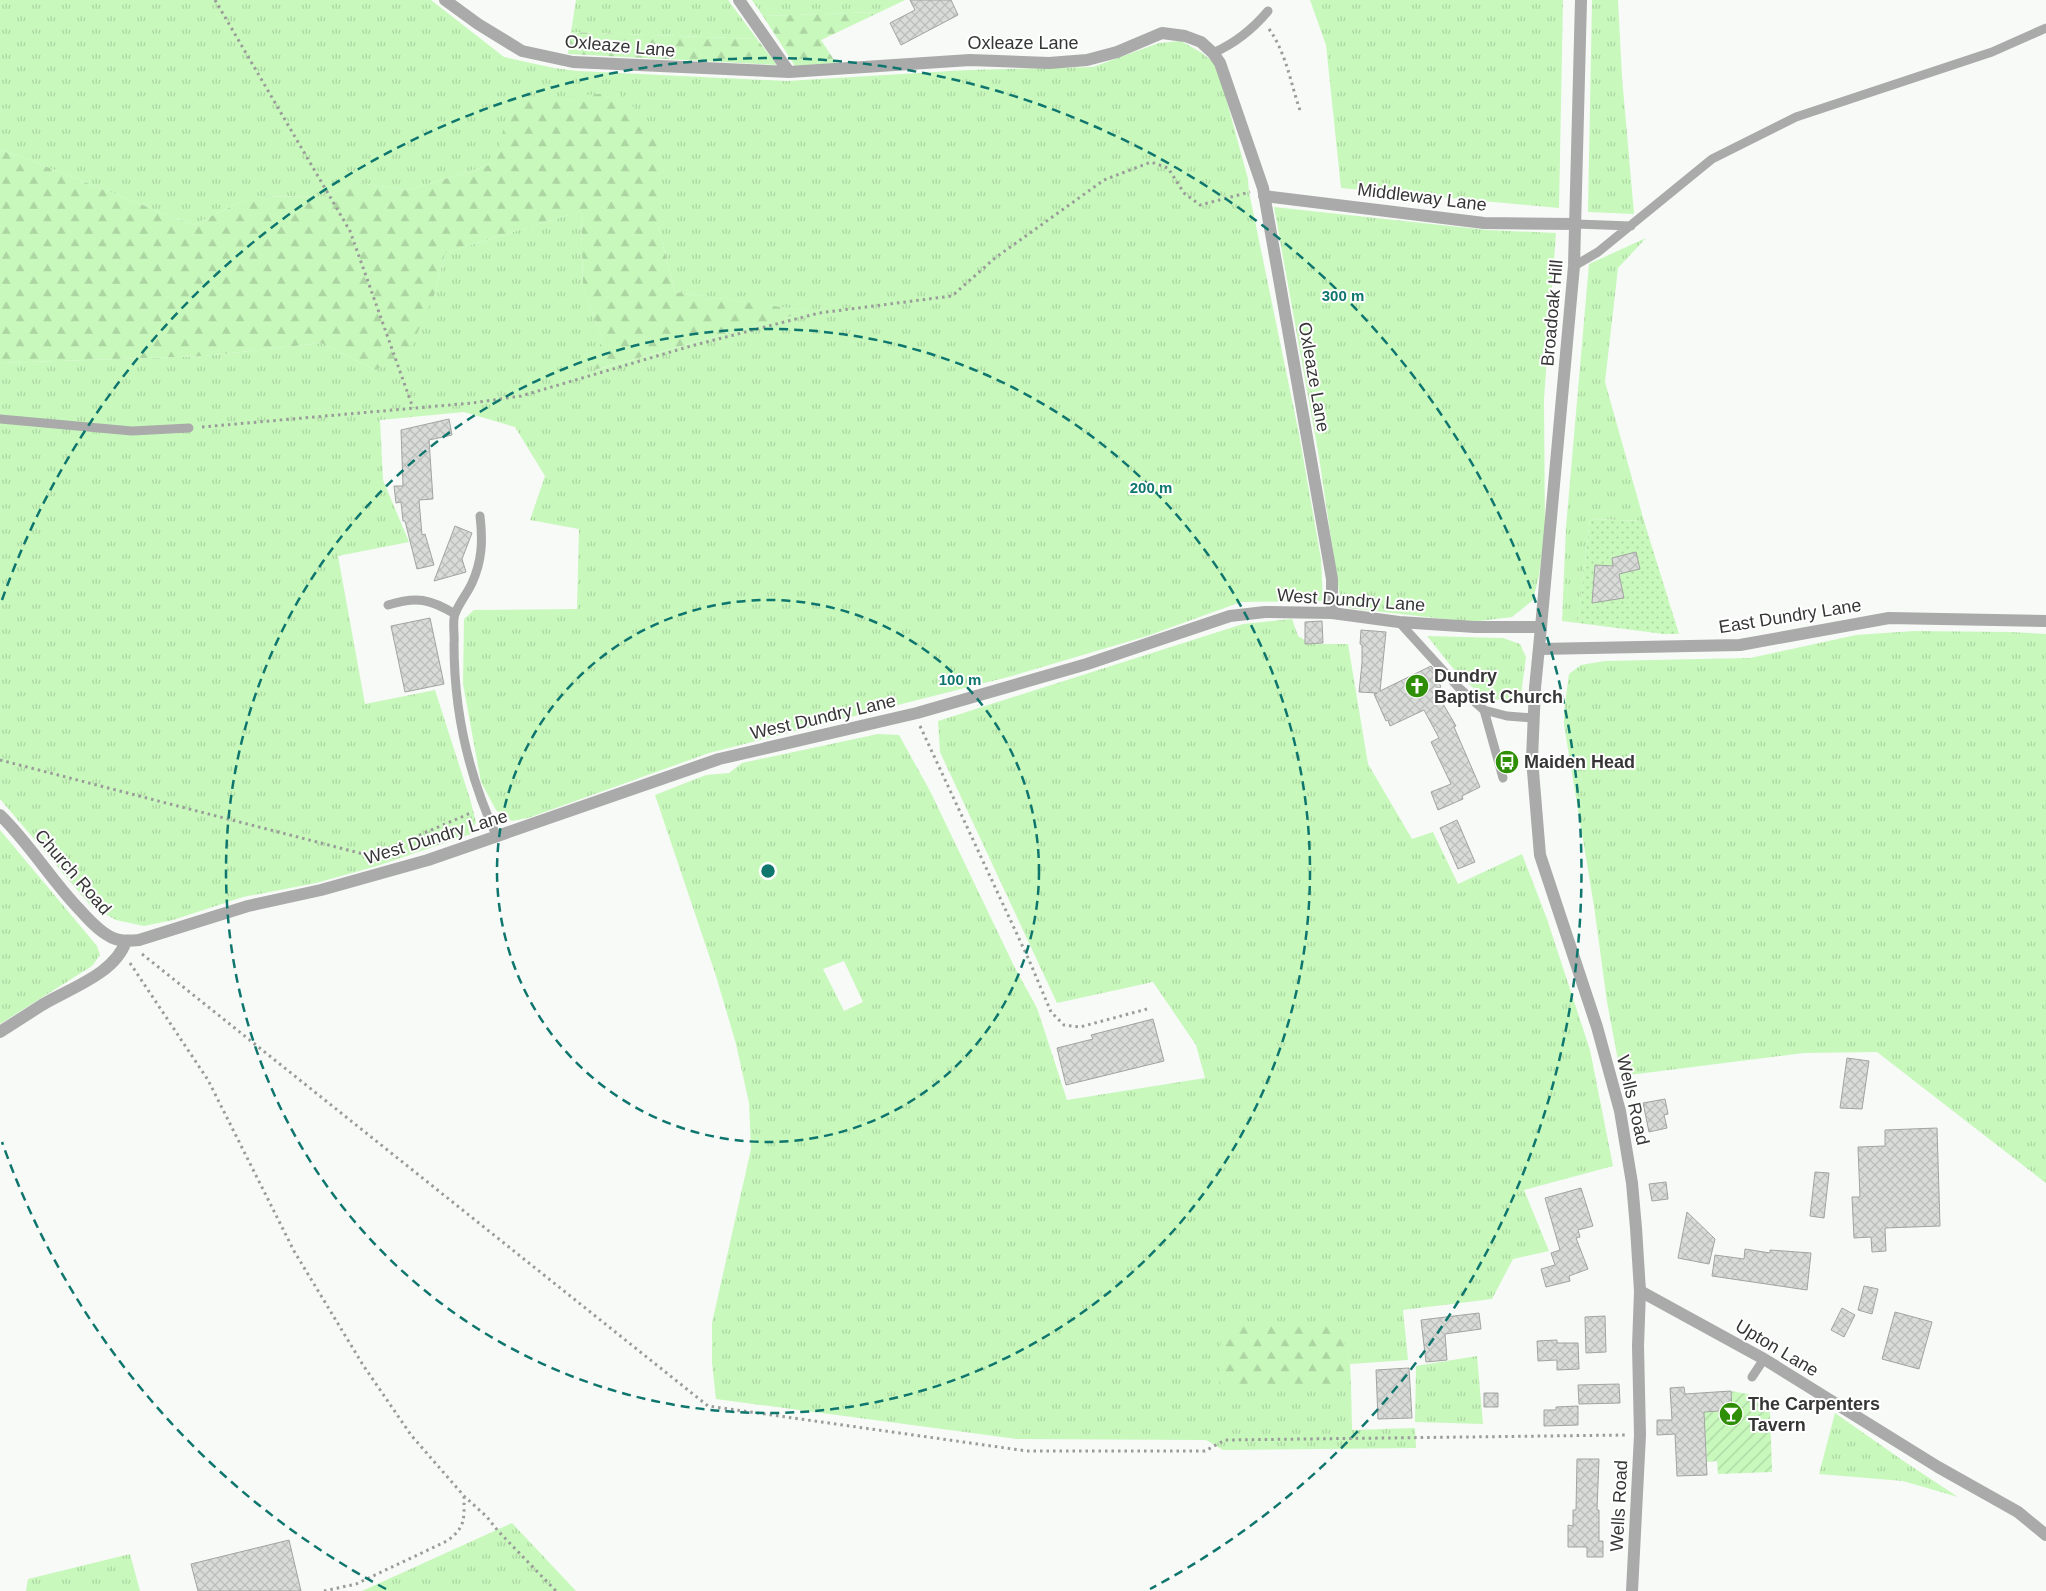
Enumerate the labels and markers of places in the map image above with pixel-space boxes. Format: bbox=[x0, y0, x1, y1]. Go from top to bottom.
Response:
place label: Dundry Baptist Church bbox=[1434, 666, 1563, 707]
church icon: Dundry Baptist Church bbox=[1404, 673, 1430, 699]
bus stop icon: Maiden Head bbox=[1494, 749, 1520, 775]
place label: Maiden Head bbox=[1524, 752, 1635, 772]
centre of rings bbox=[759, 862, 777, 880]
place label: The Carpenters Tavern bbox=[1748, 1394, 1880, 1435]
bar icon: The Carpenters Tavern bbox=[1718, 1401, 1744, 1427]

